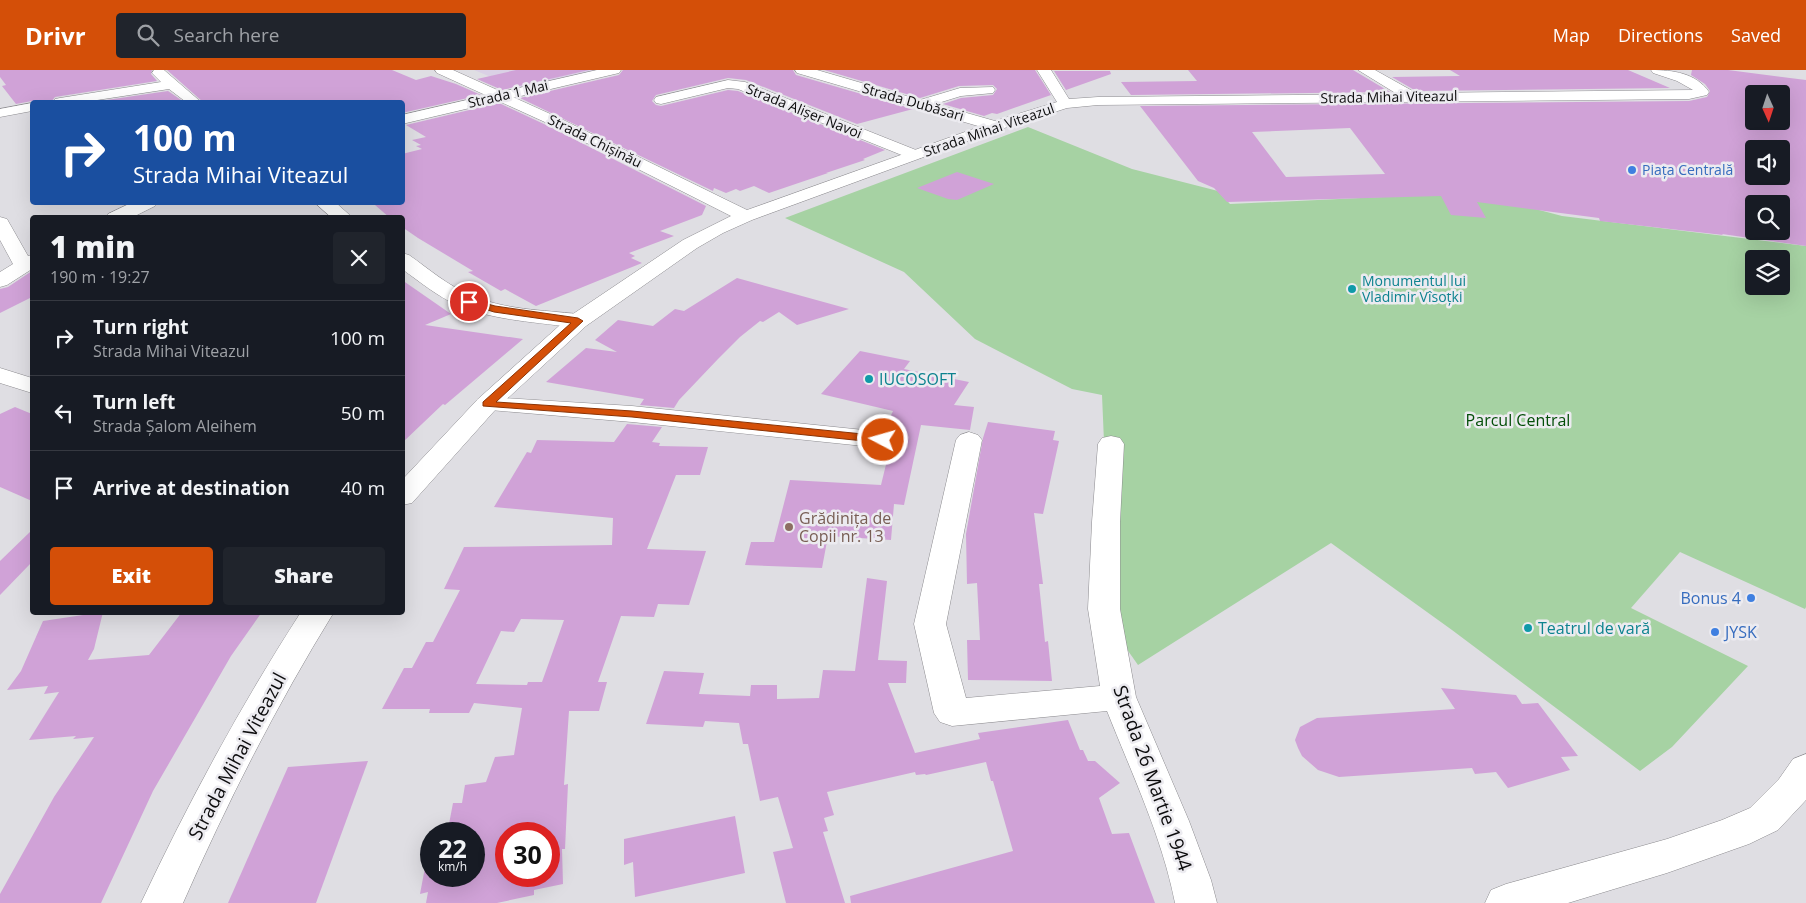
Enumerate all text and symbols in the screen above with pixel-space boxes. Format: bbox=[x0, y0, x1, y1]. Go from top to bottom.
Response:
search box bbox=[116, 13, 466, 58]
text: Drivr bbox=[25, 19, 86, 52]
icon: search bbox=[134, 21, 162, 49]
text: Search here bbox=[174, 22, 279, 48]
text: Map bbox=[1553, 23, 1590, 47]
text: Directions bbox=[1618, 23, 1703, 47]
text: Saved bbox=[1731, 23, 1781, 47]
street label: Strada 1 Mai bbox=[466, 75, 550, 112]
street label: Strada Dubăsari bbox=[860, 78, 966, 125]
street label: Strada Alișer Navoi bbox=[743, 79, 865, 142]
north arrow bbox=[1745, 85, 1790, 130]
map controls bbox=[1745, 85, 1790, 295]
street label: Strada Mihai Viteazul bbox=[1320, 86, 1458, 107]
street label: Strada Mihai Viteazul bbox=[921, 98, 1057, 161]
street label: Strada Chișinău bbox=[545, 110, 645, 172]
text: 100 m bbox=[133, 114, 237, 161]
icon: right bbox=[50, 120, 115, 185]
button: sound bbox=[1745, 140, 1790, 185]
text: Strada Mihai Viteazul bbox=[133, 159, 348, 189]
place label: Piața Centrală bbox=[1642, 160, 1733, 179]
marker: Piața Centrală bbox=[1626, 164, 1638, 176]
button: search bbox=[1745, 195, 1790, 240]
text: 1 min bbox=[50, 226, 135, 267]
button: close bbox=[333, 232, 385, 284]
button: layers bbox=[1745, 250, 1790, 295]
text: 190 m · 19:27 bbox=[50, 266, 150, 288]
place label: Monumentul lui Vladimir Vîsoțki bbox=[1362, 271, 1466, 306]
pin bbox=[448, 281, 490, 323]
marker: Monumentul lui Vladimir Vîsoțki bbox=[1346, 283, 1358, 295]
icon: arrive bbox=[455, 288, 483, 316]
text: Turn right bbox=[93, 314, 188, 340]
icon: right bbox=[50, 324, 78, 352]
text: 100 m bbox=[330, 325, 385, 351]
text: Strada Mihai Viteazul bbox=[93, 340, 250, 362]
place label: IUCOSOFT bbox=[879, 368, 956, 390]
marker: IUCOSOFT bbox=[863, 373, 875, 385]
text: Turn left bbox=[93, 389, 175, 415]
icon: left bbox=[50, 399, 78, 427]
text: 50 m bbox=[341, 400, 385, 426]
park label: Parcul Central bbox=[1466, 409, 1570, 431]
position arrow bbox=[856, 413, 908, 465]
text: Strada Șalom Aleihem bbox=[93, 415, 257, 437]
icon: arrive bbox=[50, 474, 78, 502]
text: Arrive at destination bbox=[93, 475, 290, 501]
text: 40 m bbox=[341, 475, 385, 501]
place label: Grădinița de Copii nr. 13 bbox=[799, 507, 891, 547]
marker: Grădinița de Copii nr. 13 bbox=[783, 521, 795, 533]
button: Exit bbox=[50, 547, 213, 605]
button: Share bbox=[223, 547, 385, 605]
place label: Bonus 4 bbox=[1680, 587, 1741, 609]
marker: Bonus 4 bbox=[1745, 592, 1757, 604]
place label: Teatrul de vară bbox=[1538, 617, 1650, 639]
place label: JYSK bbox=[1723, 621, 1757, 643]
marker: Teatrul de vară bbox=[1522, 622, 1534, 634]
marker: JYSK bbox=[1709, 626, 1721, 638]
street label: Strada Mihai Viteazul bbox=[182, 668, 292, 844]
street label: Strada 26 Martie 1944 bbox=[1107, 682, 1199, 874]
speed limit sign: 30 bbox=[495, 822, 560, 887]
text: 22 bbox=[438, 831, 467, 865]
text: km/h bbox=[438, 858, 467, 875]

